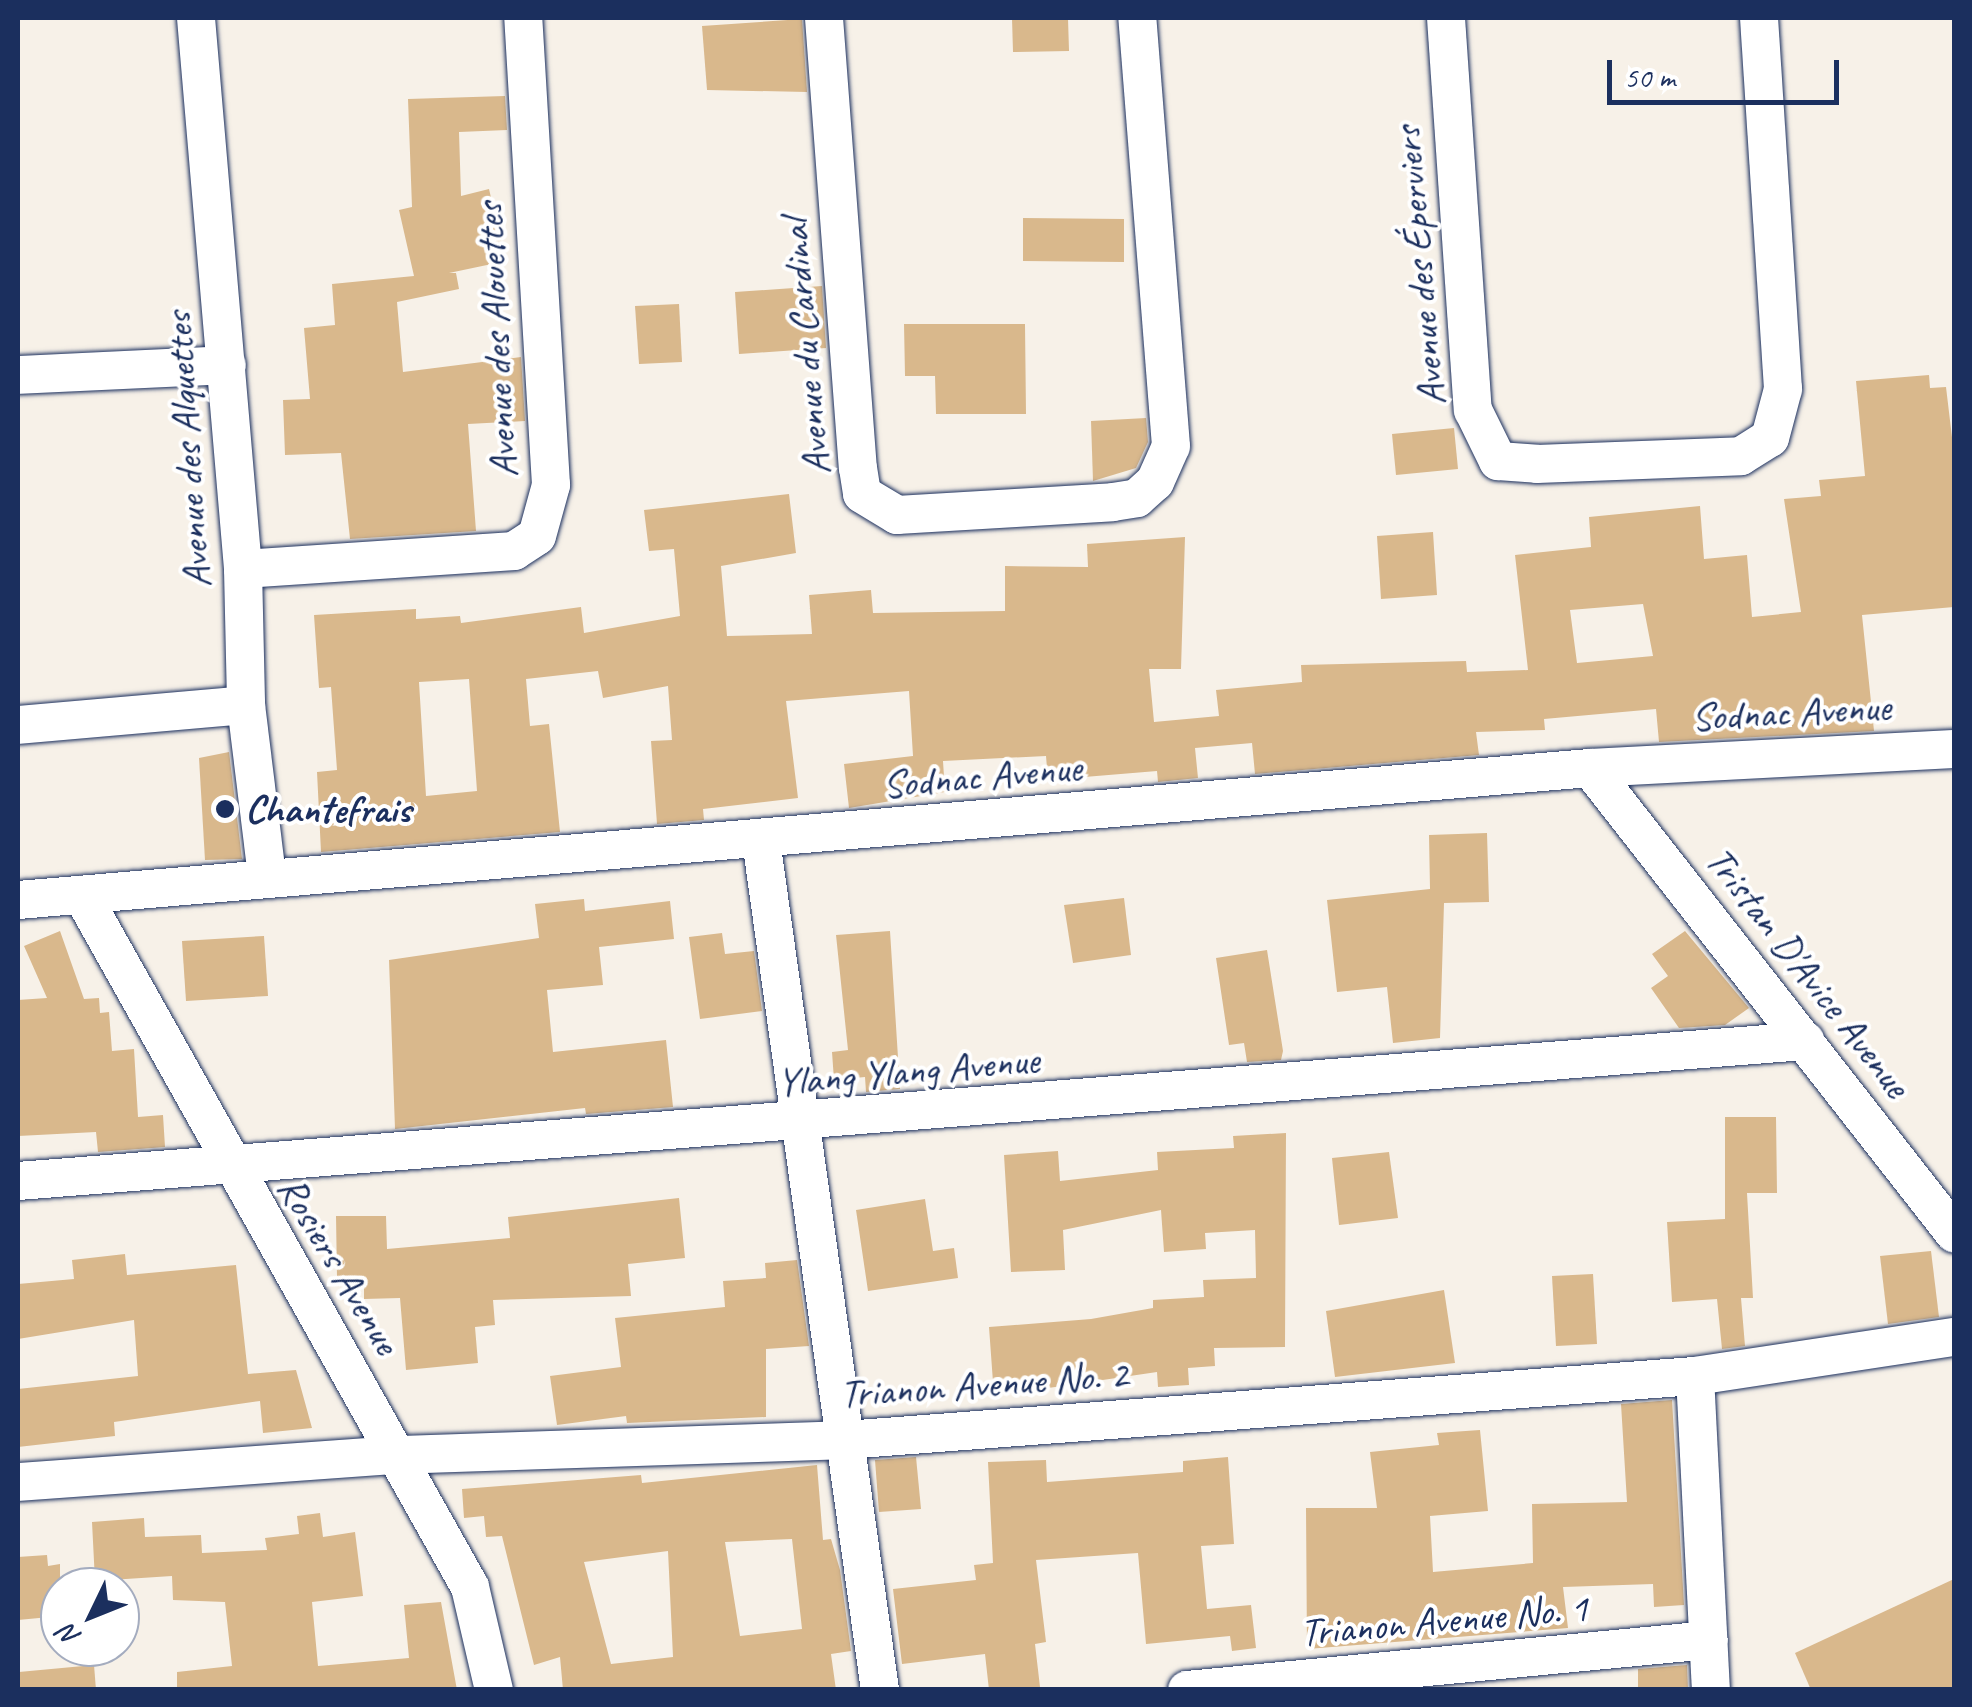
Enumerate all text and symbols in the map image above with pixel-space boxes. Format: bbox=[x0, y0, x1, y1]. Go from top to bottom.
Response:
scale bar bbox=[1612, 40, 1844, 102]
text: 50 m bbox=[1624, 58, 1675, 96]
street label: Avenue des Éperviers bbox=[1383, 125, 1455, 407]
street label: Avenue des Alouettes bbox=[465, 201, 527, 479]
street label: Avenue du Cardinal bbox=[770, 217, 840, 477]
street label: Avenue des Alquettes bbox=[153, 310, 221, 590]
street label: Sodnac Avenue bbox=[1690, 683, 1892, 741]
street label: Sodnac Avenue bbox=[881, 743, 1083, 809]
place label: Chantefrais bbox=[245, 785, 411, 833]
marker: Chantefrais bbox=[214, 798, 236, 820]
street label: Tristan D'Avice Avenue bbox=[1695, 837, 1921, 1107]
street label: Ylang Ylang Avenue bbox=[774, 1036, 1042, 1106]
street label: Rosiers Avenue bbox=[267, 1167, 411, 1363]
street label: Trianon Avenue No. 2 bbox=[839, 1350, 1129, 1418]
north arrow bbox=[40, 1567, 140, 1667]
street label: Trianon Avenue No. 1 bbox=[1298, 1584, 1590, 1656]
text: N bbox=[50, 1618, 88, 1655]

